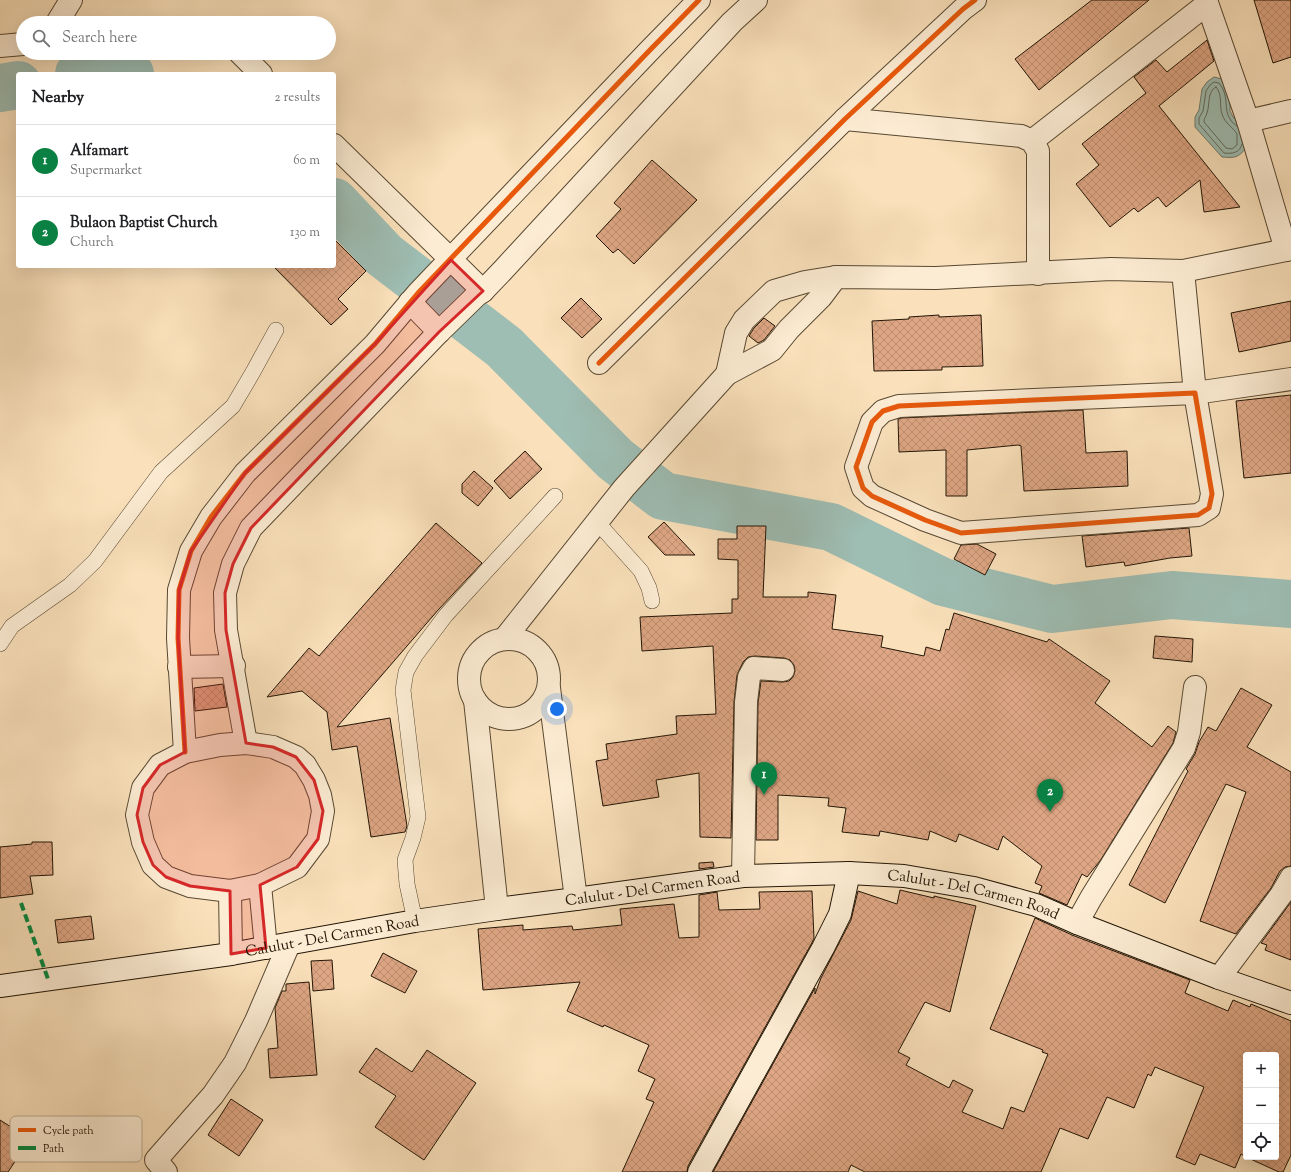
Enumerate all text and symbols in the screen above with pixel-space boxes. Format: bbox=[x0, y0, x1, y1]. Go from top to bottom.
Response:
search box bbox=[16, 16, 336, 60]
icon: search bbox=[30, 27, 52, 49]
text: Search here bbox=[62, 28, 137, 49]
text: Nearby bbox=[32, 86, 84, 110]
text: 2 results bbox=[275, 89, 320, 107]
text: Alfamart bbox=[70, 141, 128, 162]
text: 1 bbox=[43, 152, 47, 170]
text: 60 m bbox=[293, 152, 320, 170]
text: Supermarket bbox=[70, 162, 142, 180]
text: Bulaon Baptist Church bbox=[70, 213, 218, 234]
text: 2 bbox=[42, 224, 48, 242]
text: 130 m bbox=[290, 224, 320, 242]
text: Church bbox=[70, 234, 114, 252]
your location bbox=[547, 699, 567, 719]
pin: 1 bbox=[751, 762, 777, 795]
pin: 2 bbox=[1037, 779, 1063, 812]
street label: Calulut - Del Carmen Road bbox=[887, 866, 1063, 926]
street label: Calulut - Del Carmen Road bbox=[564, 867, 742, 912]
street label: Calulut - Del Carmen Road bbox=[244, 911, 422, 963]
map controls bbox=[1243, 1052, 1279, 1160]
button: + bbox=[1243, 1052, 1279, 1088]
button: − bbox=[1243, 1088, 1279, 1124]
legend bbox=[10, 1116, 142, 1162]
text: Cycle path bbox=[43, 1123, 94, 1139]
button: locate bbox=[1243, 1124, 1279, 1160]
text: Path bbox=[43, 1141, 65, 1157]

